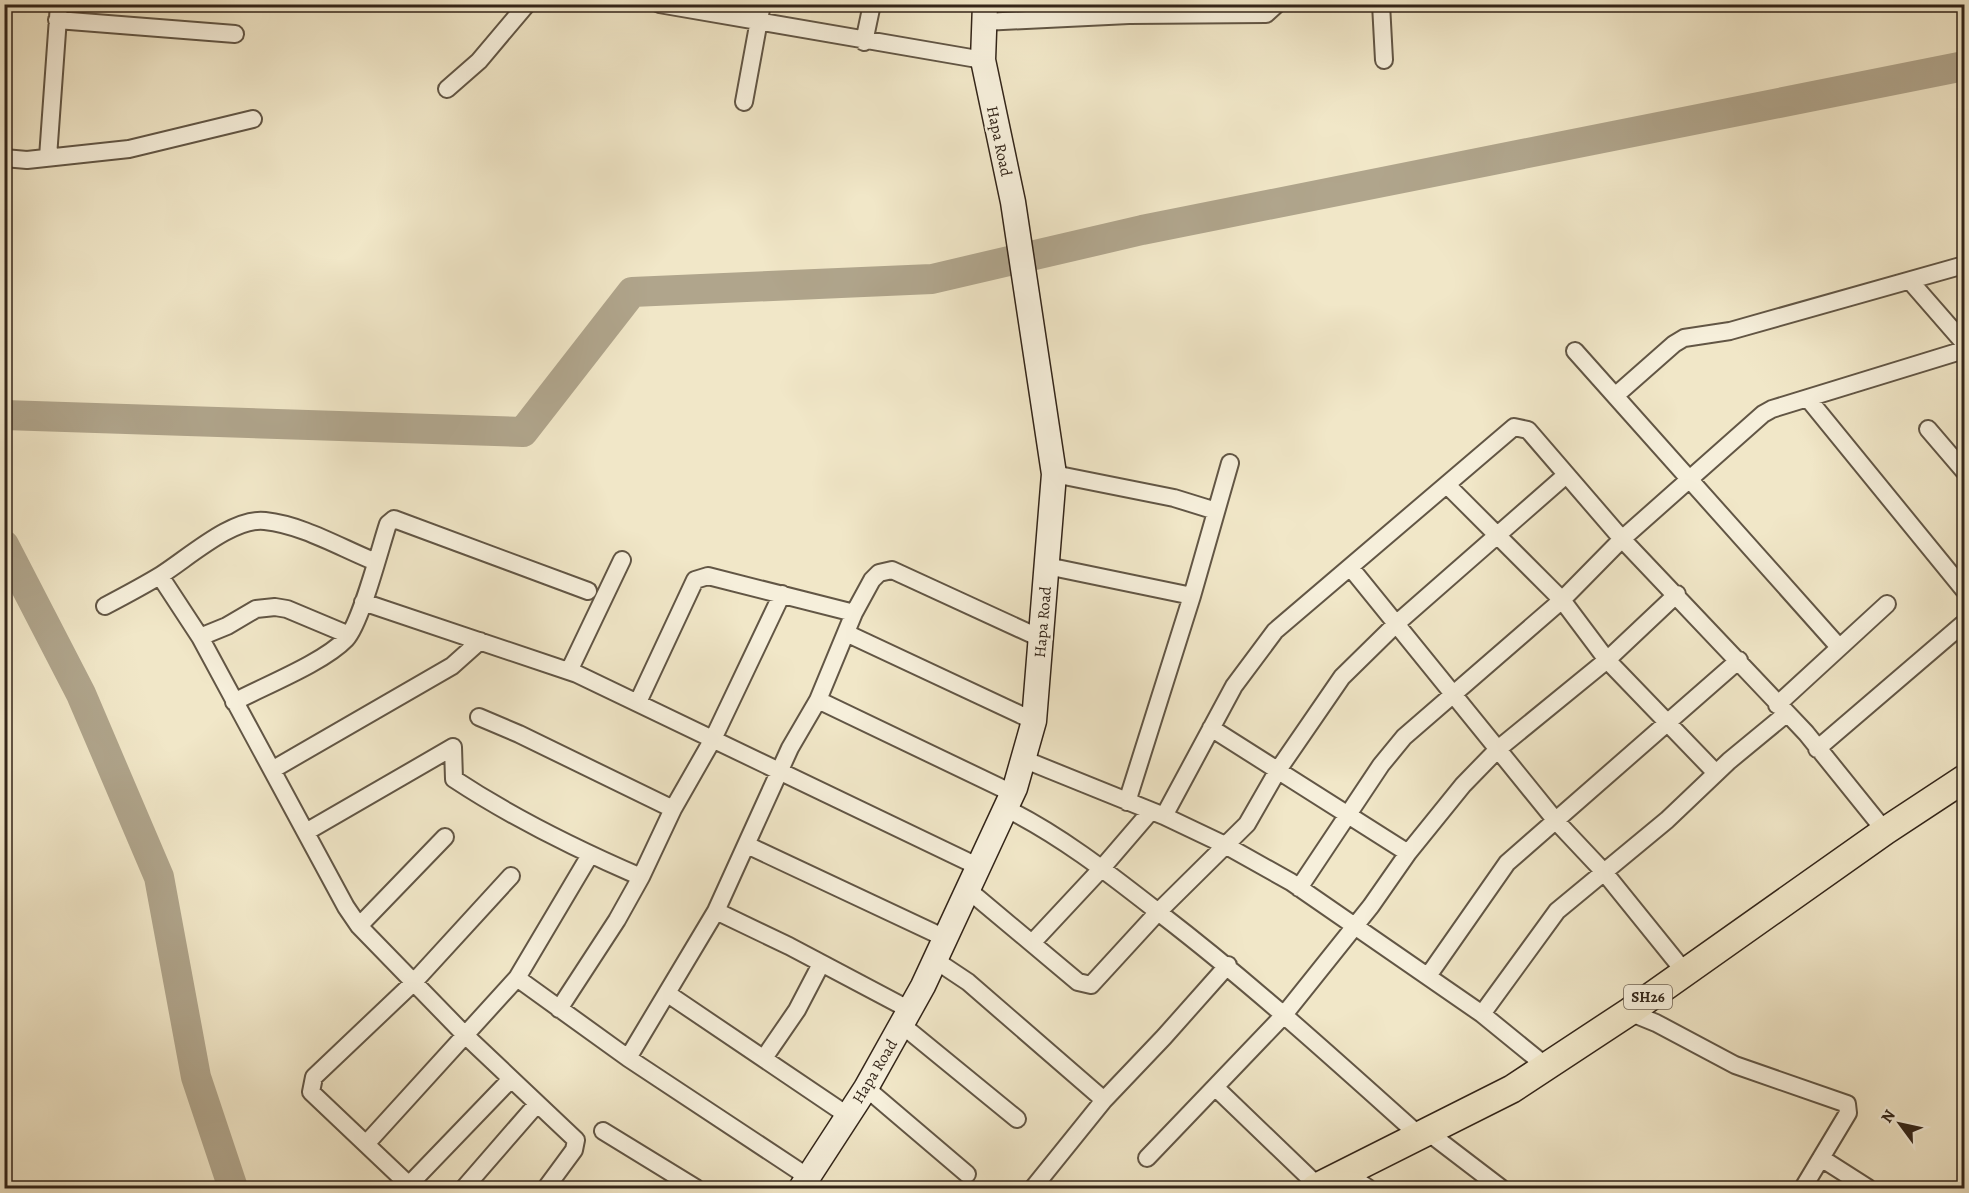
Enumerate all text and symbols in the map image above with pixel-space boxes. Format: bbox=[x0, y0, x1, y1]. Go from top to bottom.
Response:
street label: Hapa Road bbox=[981, 104, 1017, 179]
street label: Hapa Road bbox=[1029, 585, 1057, 659]
road number: SH26 bbox=[1624, 985, 1672, 1009]
street label: Hapa Road bbox=[847, 1035, 903, 1108]
north arrow bbox=[1870, 1094, 1930, 1154]
text: N bbox=[1876, 1105, 1901, 1127]

